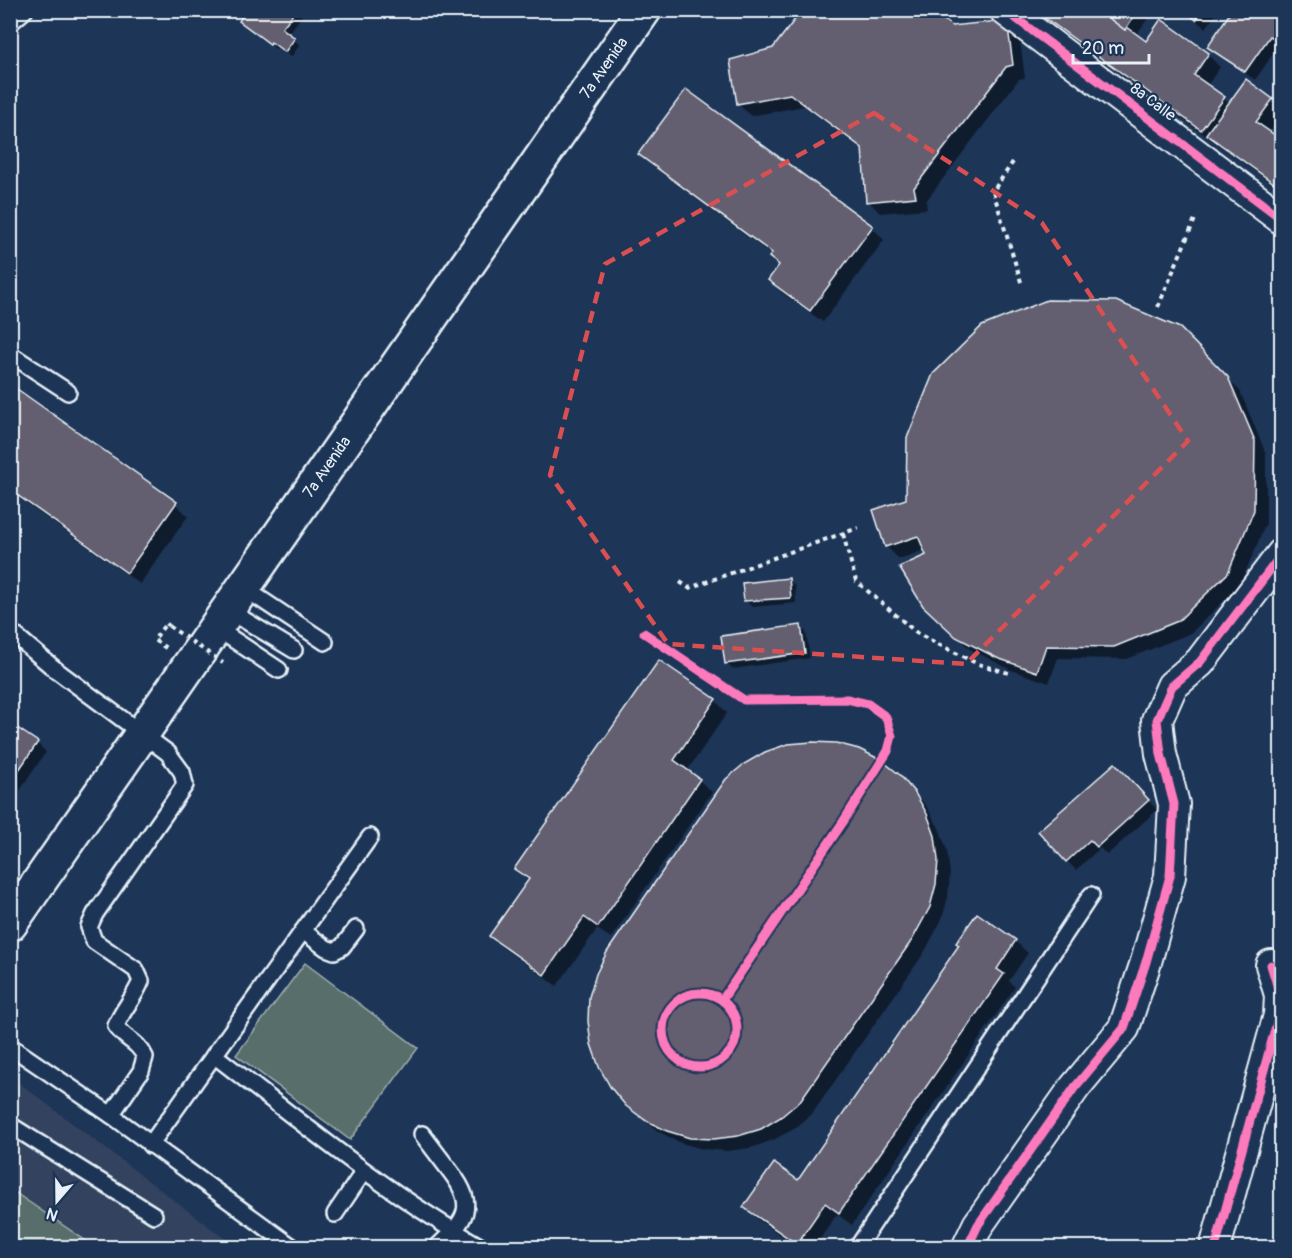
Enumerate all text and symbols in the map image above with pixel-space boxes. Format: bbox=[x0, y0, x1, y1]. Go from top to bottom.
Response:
scale bar bbox=[1073, 27, 1150, 65]
street label: 7a Avenida bbox=[576, 33, 632, 103]
text: 20 m bbox=[1082, 37, 1124, 60]
street label: 8a Calle bbox=[1126, 78, 1180, 126]
street label: 7a Avenida bbox=[299, 432, 355, 502]
north arrow bbox=[27, 1171, 87, 1231]
text: N bbox=[44, 1203, 61, 1225]

